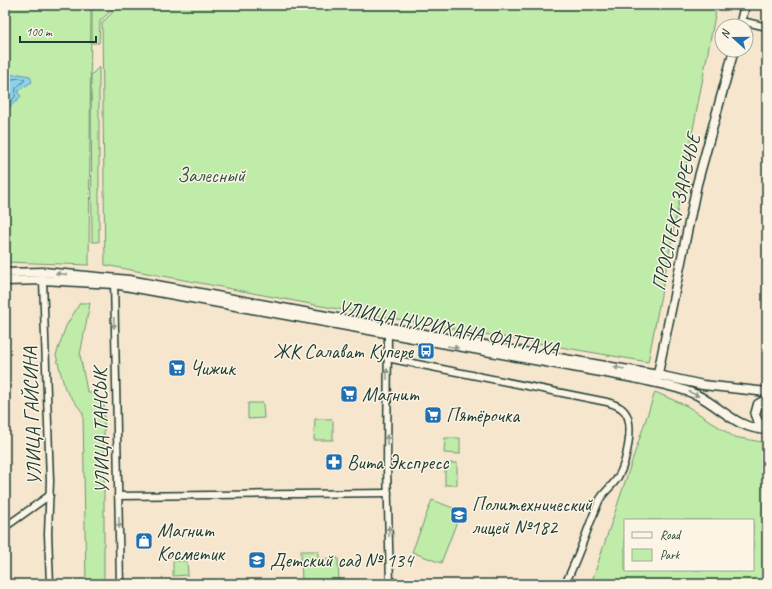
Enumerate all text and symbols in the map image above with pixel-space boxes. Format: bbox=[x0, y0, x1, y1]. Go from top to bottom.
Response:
scale bar bbox=[20, 18, 96, 44]
north arrow bbox=[714, 18, 754, 58]
text: 100 m bbox=[26, 24, 53, 40]
text: N bbox=[717, 27, 733, 40]
street label: ПРОСПЕКТ ЗАРЕЧЬЕ bbox=[646, 128, 707, 293]
park label: Залесный bbox=[177, 163, 247, 188]
one-way arrow bbox=[55, 270, 67, 277]
street label: УЛИЦА НУРИХАНА ФАТТАХА bbox=[336, 294, 561, 362]
one-way arrow bbox=[111, 317, 117, 330]
place label: ЖК Салават Купере bbox=[273, 339, 414, 364]
bus stop icon: ЖК Салават Купере bbox=[416, 341, 436, 361]
one-way arrow bbox=[447, 344, 459, 350]
street label: УЛИЦА ГАЙСИНА bbox=[17, 345, 47, 486]
place label: Чижик bbox=[190, 356, 236, 381]
supermarket icon: Чижик bbox=[167, 358, 187, 378]
street label: УЛИЦА ТАНСЫК bbox=[87, 364, 115, 494]
one-way arrow bbox=[613, 365, 626, 371]
one-way arrow bbox=[384, 367, 390, 380]
place label: Магнит bbox=[362, 382, 420, 407]
supermarket icon: Магнит bbox=[339, 384, 359, 404]
one-way arrow bbox=[688, 391, 699, 397]
place label: Пятёрочка bbox=[446, 403, 521, 428]
supermarket icon: Пятёрочка bbox=[423, 405, 443, 425]
one-way arrow bbox=[384, 433, 390, 446]
place label: Вита Экспресс bbox=[347, 450, 449, 475]
pharmacy icon: Вита Экспресс bbox=[324, 452, 344, 472]
place label: Политехнический лицей №182 bbox=[472, 492, 594, 540]
school or university icon: Политехнический лицей №182 bbox=[449, 505, 469, 525]
one-way arrow bbox=[116, 517, 122, 530]
place label: Магнит Косметик bbox=[157, 518, 226, 566]
legend bbox=[624, 519, 754, 571]
one-way arrow bbox=[386, 524, 392, 537]
text: Road bbox=[660, 527, 682, 543]
shop icon: Магнит Косметик bbox=[134, 531, 154, 551]
text: Park bbox=[660, 547, 681, 563]
place label: Детский сад № 134 bbox=[270, 548, 415, 573]
school or university icon: Детский сад № 134 bbox=[247, 550, 267, 570]

